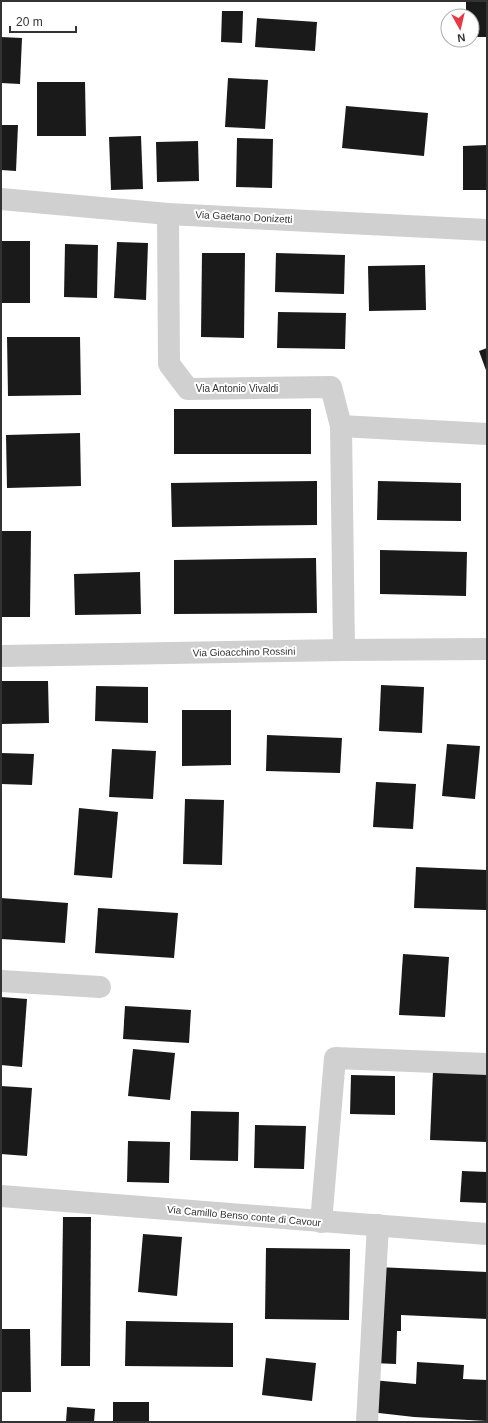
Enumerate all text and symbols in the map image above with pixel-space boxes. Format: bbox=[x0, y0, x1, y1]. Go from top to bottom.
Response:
scale bar bbox=[10, 8, 76, 34]
north arrow bbox=[440, 8, 480, 48]
text: 20 m bbox=[16, 15, 43, 29]
text: N bbox=[457, 31, 466, 44]
street label: Via Gaetano Donizetti bbox=[195, 209, 293, 225]
street label: Via Antonio Vivaldi bbox=[196, 383, 278, 394]
street label: Via Gioacchino Rossini bbox=[193, 646, 295, 658]
street label: Via Camillo Benso conte di Cavour bbox=[167, 1204, 322, 1228]

